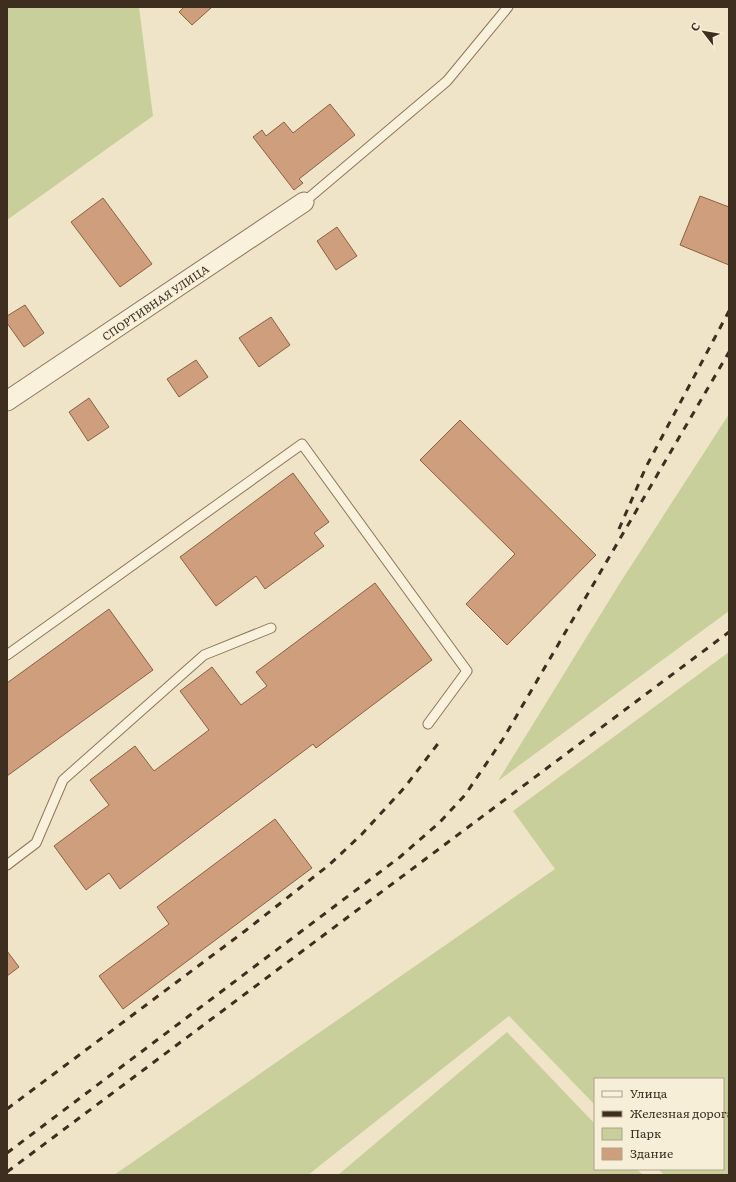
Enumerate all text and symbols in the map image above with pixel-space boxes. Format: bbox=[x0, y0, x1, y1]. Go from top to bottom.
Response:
north arrow bbox=[684, 12, 724, 52]
text: С bbox=[686, 19, 704, 34]
street label: СПОРТИВНАЯ УЛИЦА bbox=[98, 260, 212, 344]
legend bbox=[594, 1078, 724, 1170]
text: Улица bbox=[630, 1084, 668, 1102]
text: Железная дорога bbox=[630, 1104, 734, 1122]
text: Парк bbox=[630, 1124, 661, 1142]
text: Здание bbox=[630, 1144, 673, 1162]

